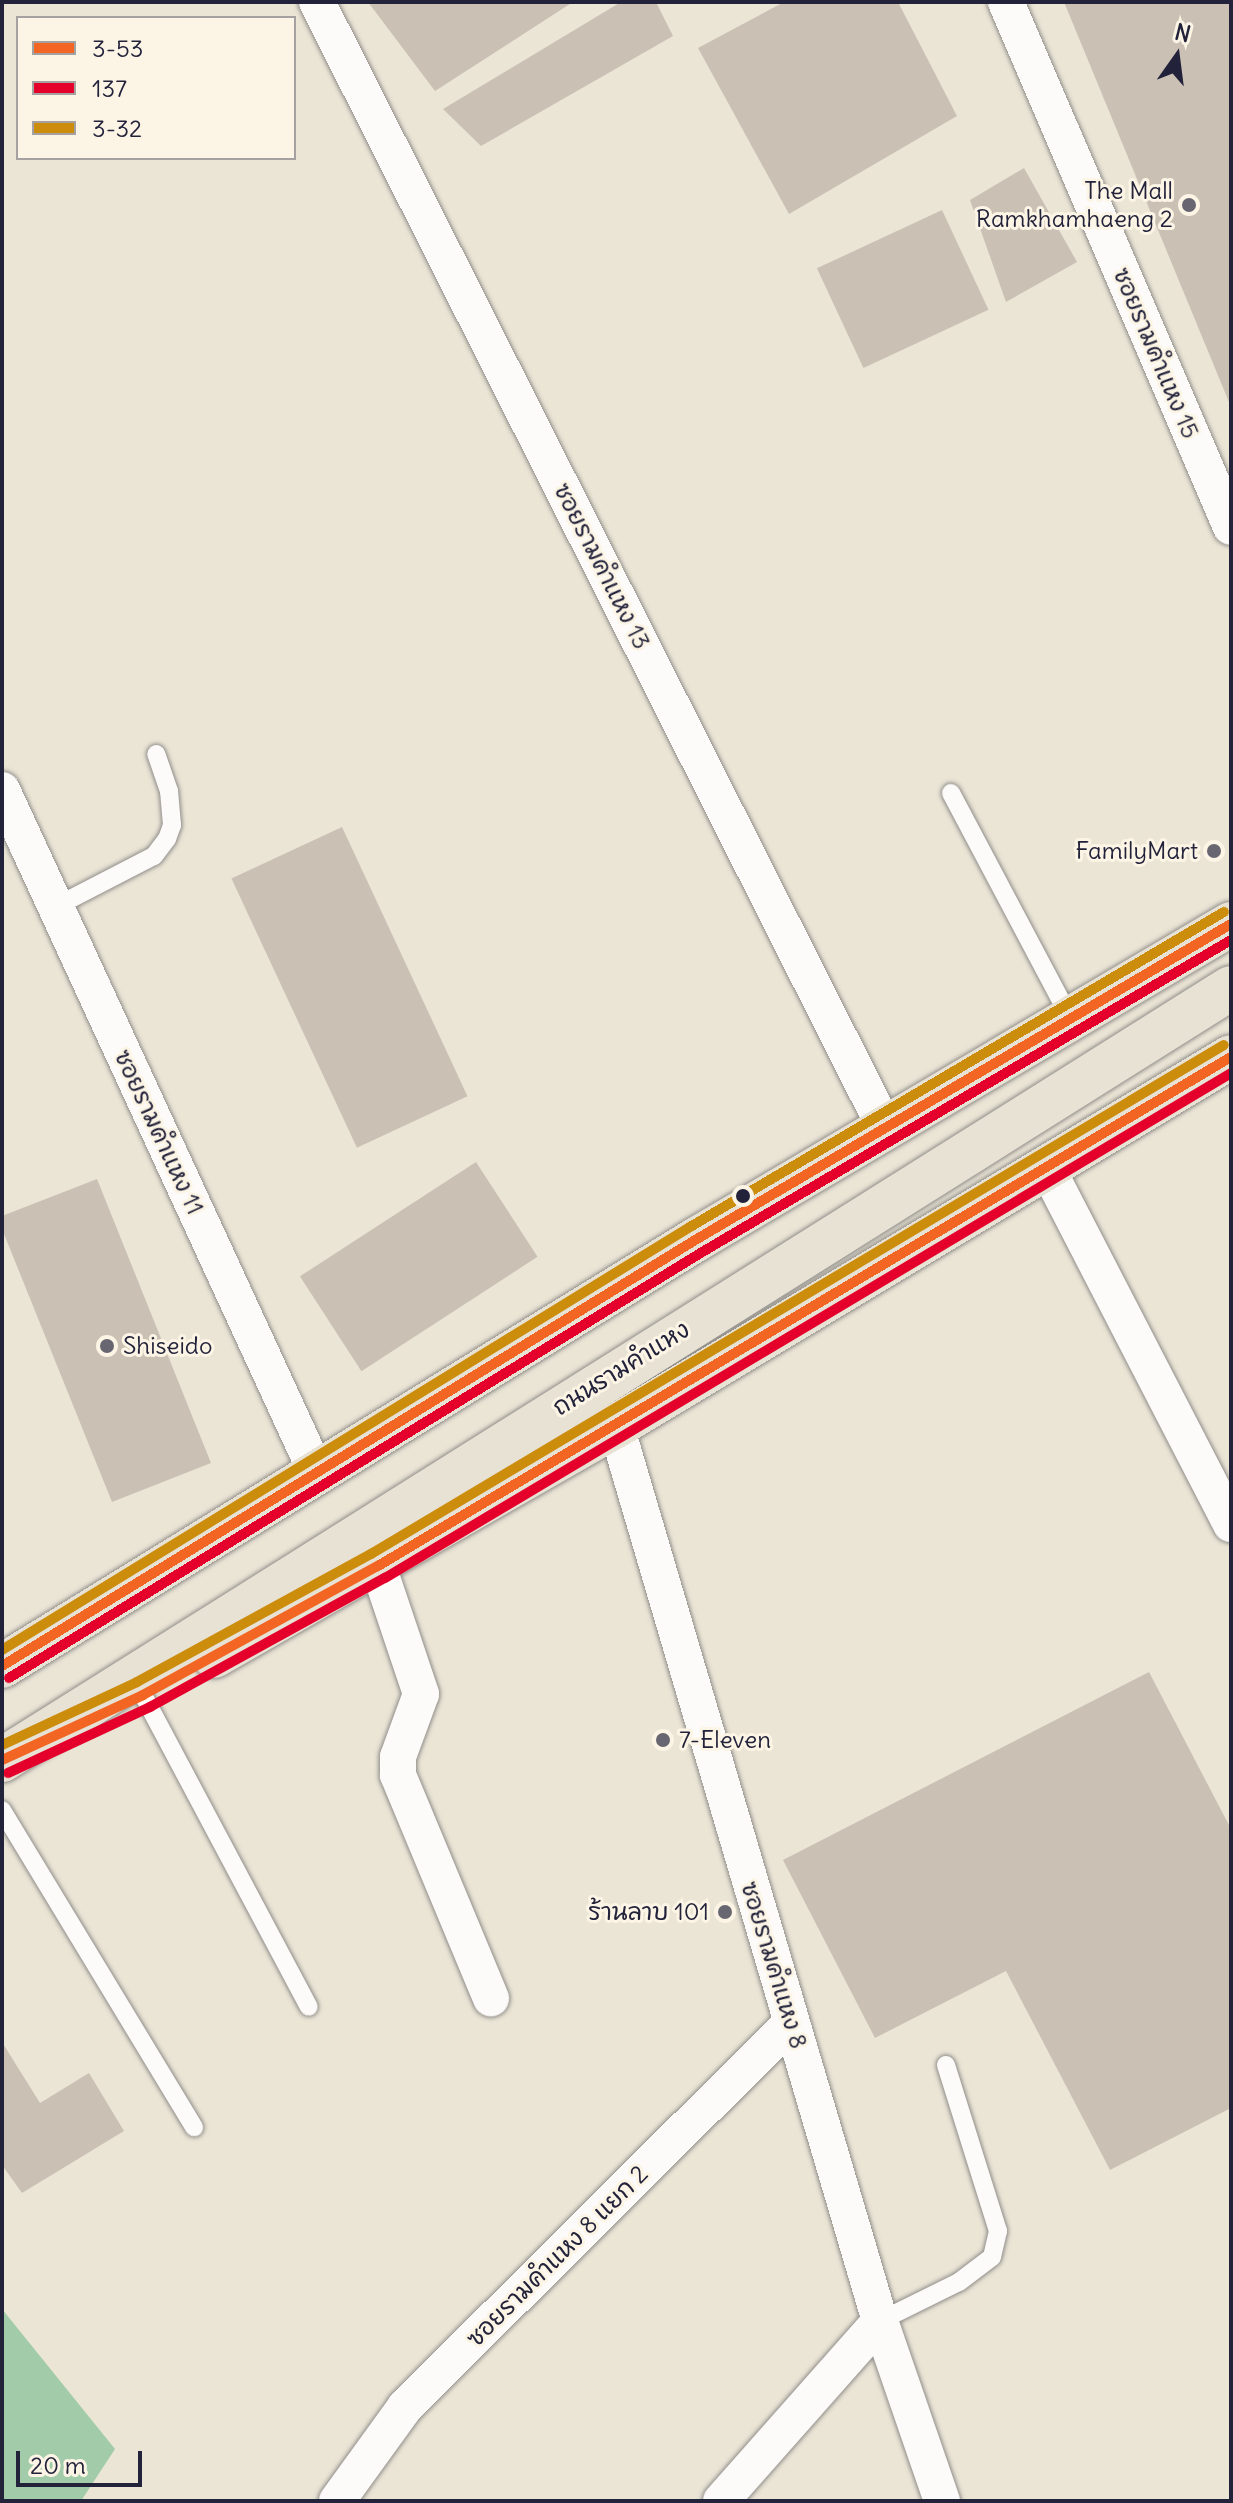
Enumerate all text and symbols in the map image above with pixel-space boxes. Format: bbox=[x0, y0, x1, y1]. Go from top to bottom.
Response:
legend bbox=[16, 16, 296, 160]
north arrow bbox=[1137, 16, 1217, 96]
text: N bbox=[1172, 17, 1194, 48]
text: 3-53 bbox=[92, 33, 143, 63]
text: 137 bbox=[92, 73, 127, 103]
text: 3-32 bbox=[92, 113, 142, 143]
place label: The Mall Ramkhamhaeng 2 bbox=[976, 177, 1173, 233]
marker: The Mall Ramkhamhaeng 2 bbox=[1180, 196, 1198, 214]
street label: ซอยรามคำแหง 15 bbox=[1107, 263, 1205, 443]
street label: ซอยรามคำแหง 13 bbox=[548, 478, 656, 654]
place label: FamilyMart bbox=[1076, 837, 1198, 865]
marker: FamilyMart bbox=[1205, 842, 1223, 860]
street label: ซอยรามคำแหง 11 bbox=[108, 1045, 210, 1219]
unlabelled marker bbox=[735, 1188, 751, 1204]
street label: ถนนรามคำแหง bbox=[547, 1314, 695, 1422]
place label: Shiseido bbox=[123, 1332, 212, 1360]
marker: Shiseido bbox=[98, 1337, 116, 1355]
place label: 7-Eleven bbox=[679, 1726, 771, 1754]
marker: 7-Eleven bbox=[654, 1731, 672, 1749]
street label: ซอยรามคำแหง 8 bbox=[735, 1878, 813, 2052]
place label: ร้านลาบ 101 bbox=[588, 1898, 709, 1926]
marker: ร้านลาบ 101 bbox=[716, 1903, 734, 1921]
street label: ซอยรามคำแหง 8 แยก 2 bbox=[460, 2159, 654, 2353]
scale bar bbox=[20, 2435, 146, 2485]
text: 20 m bbox=[30, 2450, 86, 2480]

